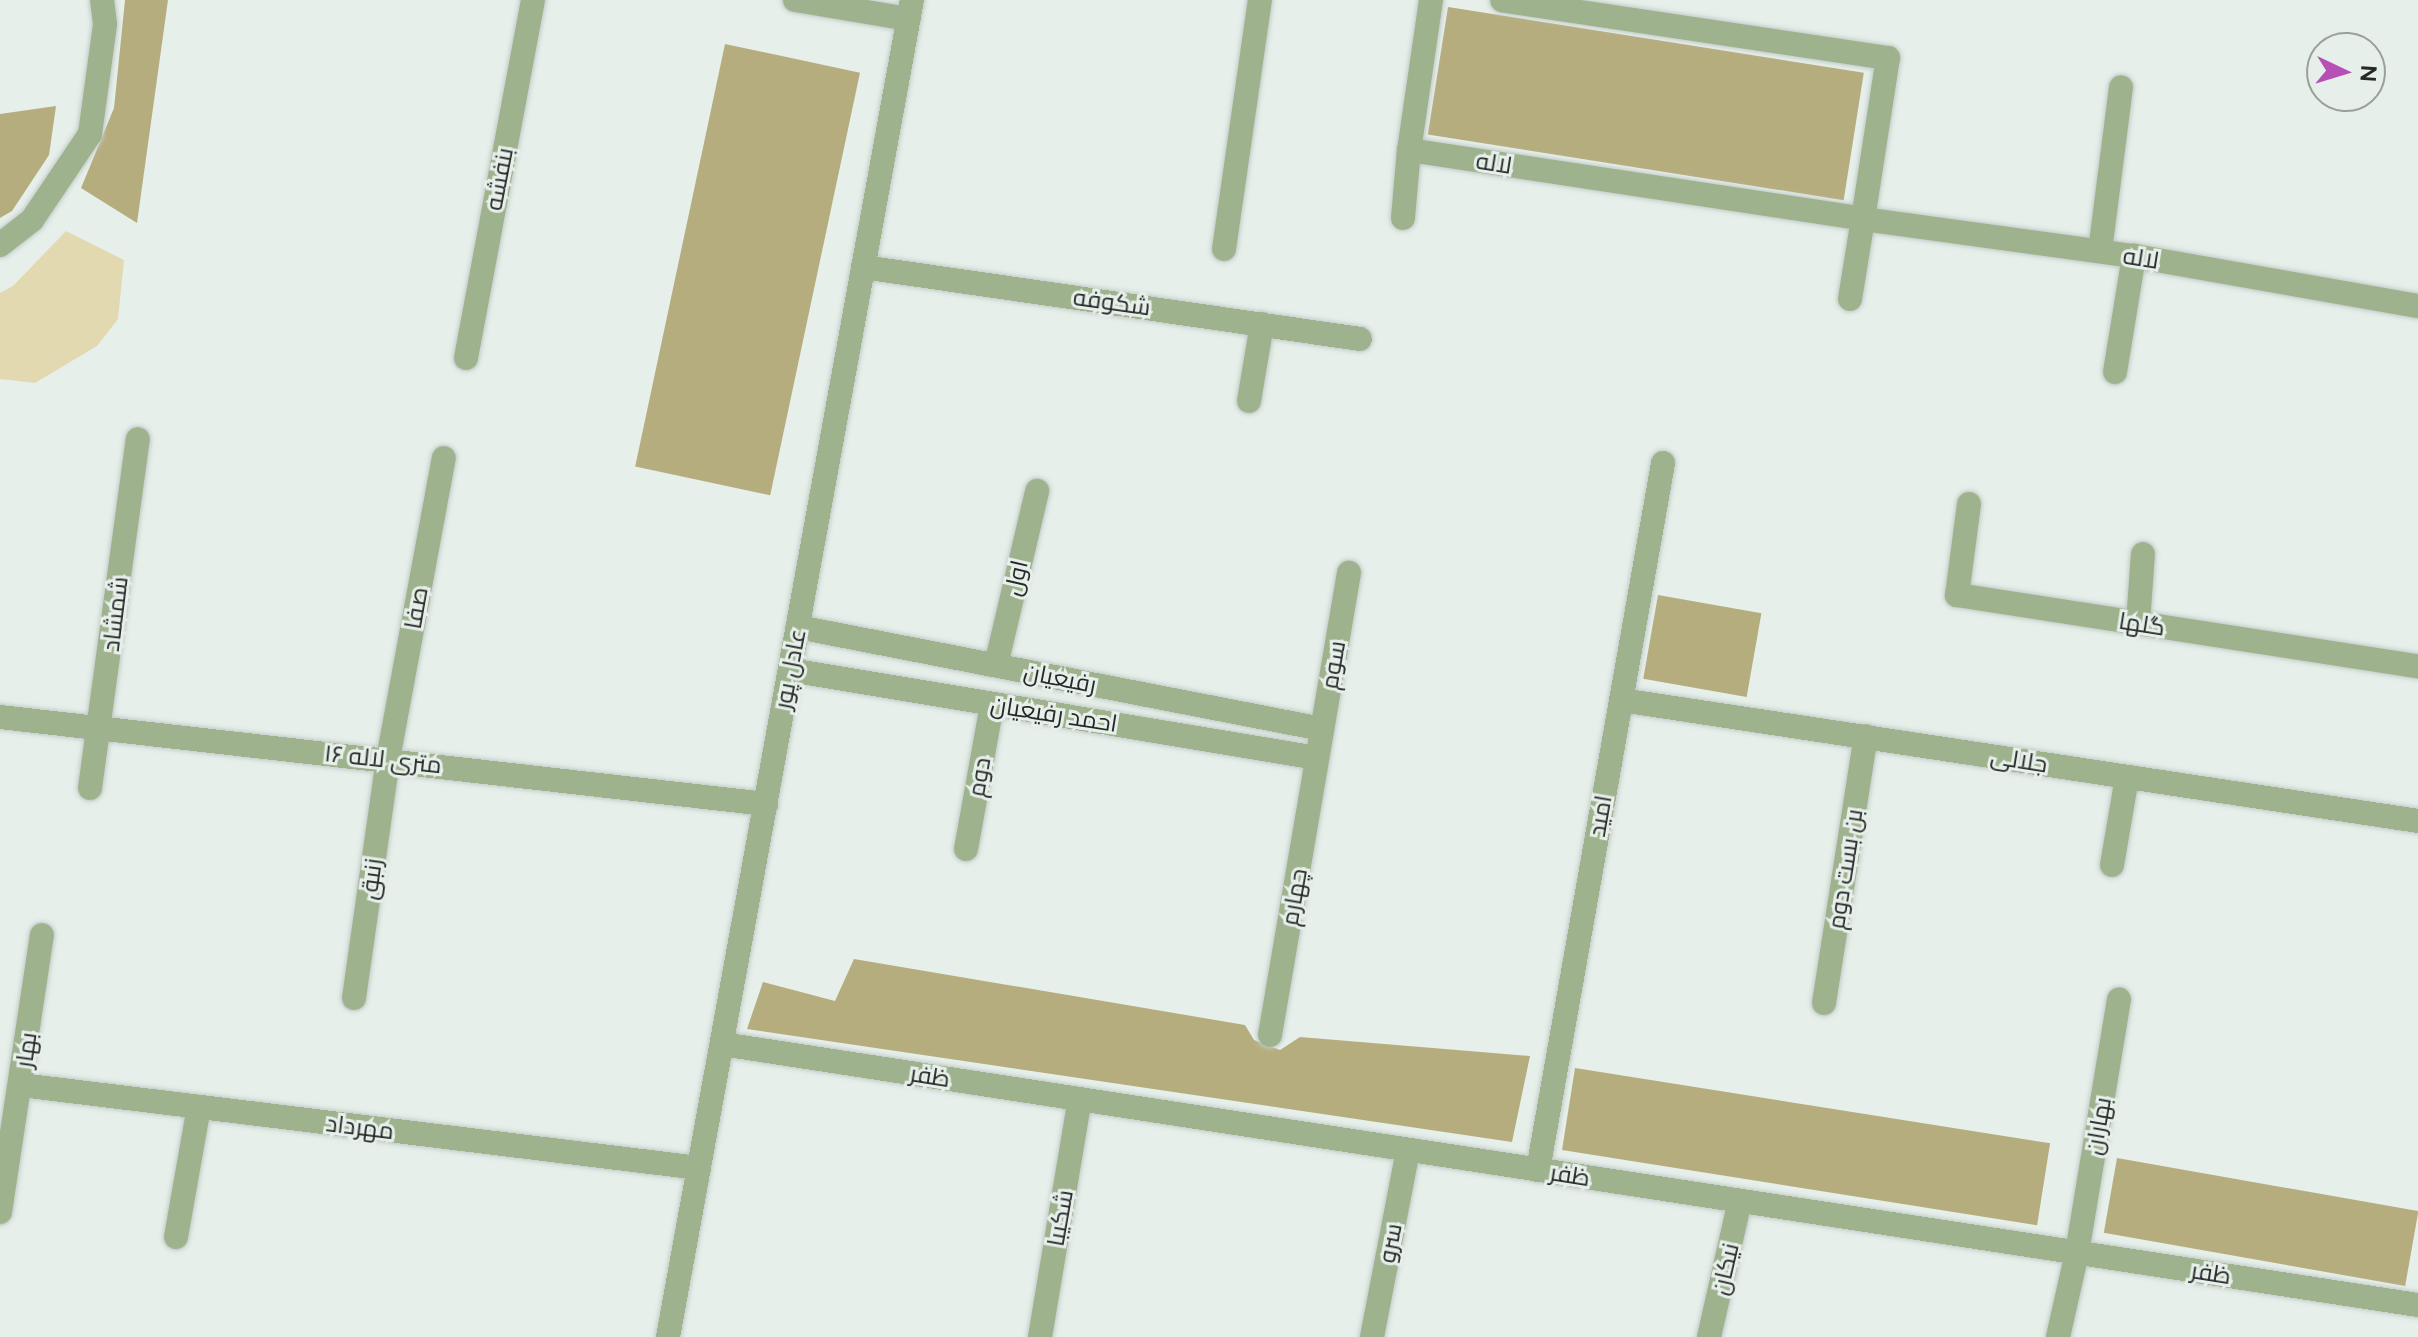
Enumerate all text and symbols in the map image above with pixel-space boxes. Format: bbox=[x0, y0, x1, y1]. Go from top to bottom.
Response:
north arrow bbox=[2306, 32, 2386, 112]
text: N bbox=[2354, 64, 2383, 83]
street label: بنفشه bbox=[479, 145, 519, 213]
street label: لاله bbox=[1474, 146, 1514, 180]
street label: لاله bbox=[2121, 241, 2161, 275]
street label: شکوفه bbox=[1071, 282, 1153, 322]
street label: اول bbox=[998, 557, 1034, 599]
street label: شمشاد bbox=[96, 575, 134, 653]
street label: صفا bbox=[398, 585, 434, 631]
street label: گلها bbox=[2117, 606, 2167, 642]
street label: عادل پور bbox=[768, 626, 812, 712]
street label: سوم bbox=[1315, 638, 1351, 692]
street label: رفیعیان bbox=[1021, 657, 1099, 699]
street label: احمد رفیعیان bbox=[989, 690, 1119, 738]
street label: ۱۶ متری لاله bbox=[323, 739, 443, 779]
street label: جلالی bbox=[1988, 741, 2050, 779]
street label: دوم bbox=[961, 755, 997, 799]
street label: امید bbox=[1582, 793, 1618, 839]
street label: بن بست دوم bbox=[1821, 807, 1869, 931]
street label: زنبق bbox=[354, 857, 388, 901]
street label: چهارم bbox=[1275, 866, 1313, 928]
street label: بهار bbox=[9, 1030, 43, 1070]
street label: ظفر bbox=[908, 1059, 952, 1093]
street label: بهاران bbox=[2079, 1095, 2117, 1157]
street label: مهرداد bbox=[324, 1109, 396, 1145]
street label: ظفر bbox=[1548, 1158, 1592, 1192]
street label: شکیبا bbox=[1041, 1188, 1079, 1248]
street label: سرو bbox=[1372, 1221, 1408, 1265]
street label: نیکان bbox=[1705, 1240, 1745, 1298]
street label: ظفر bbox=[2189, 1256, 2233, 1290]

